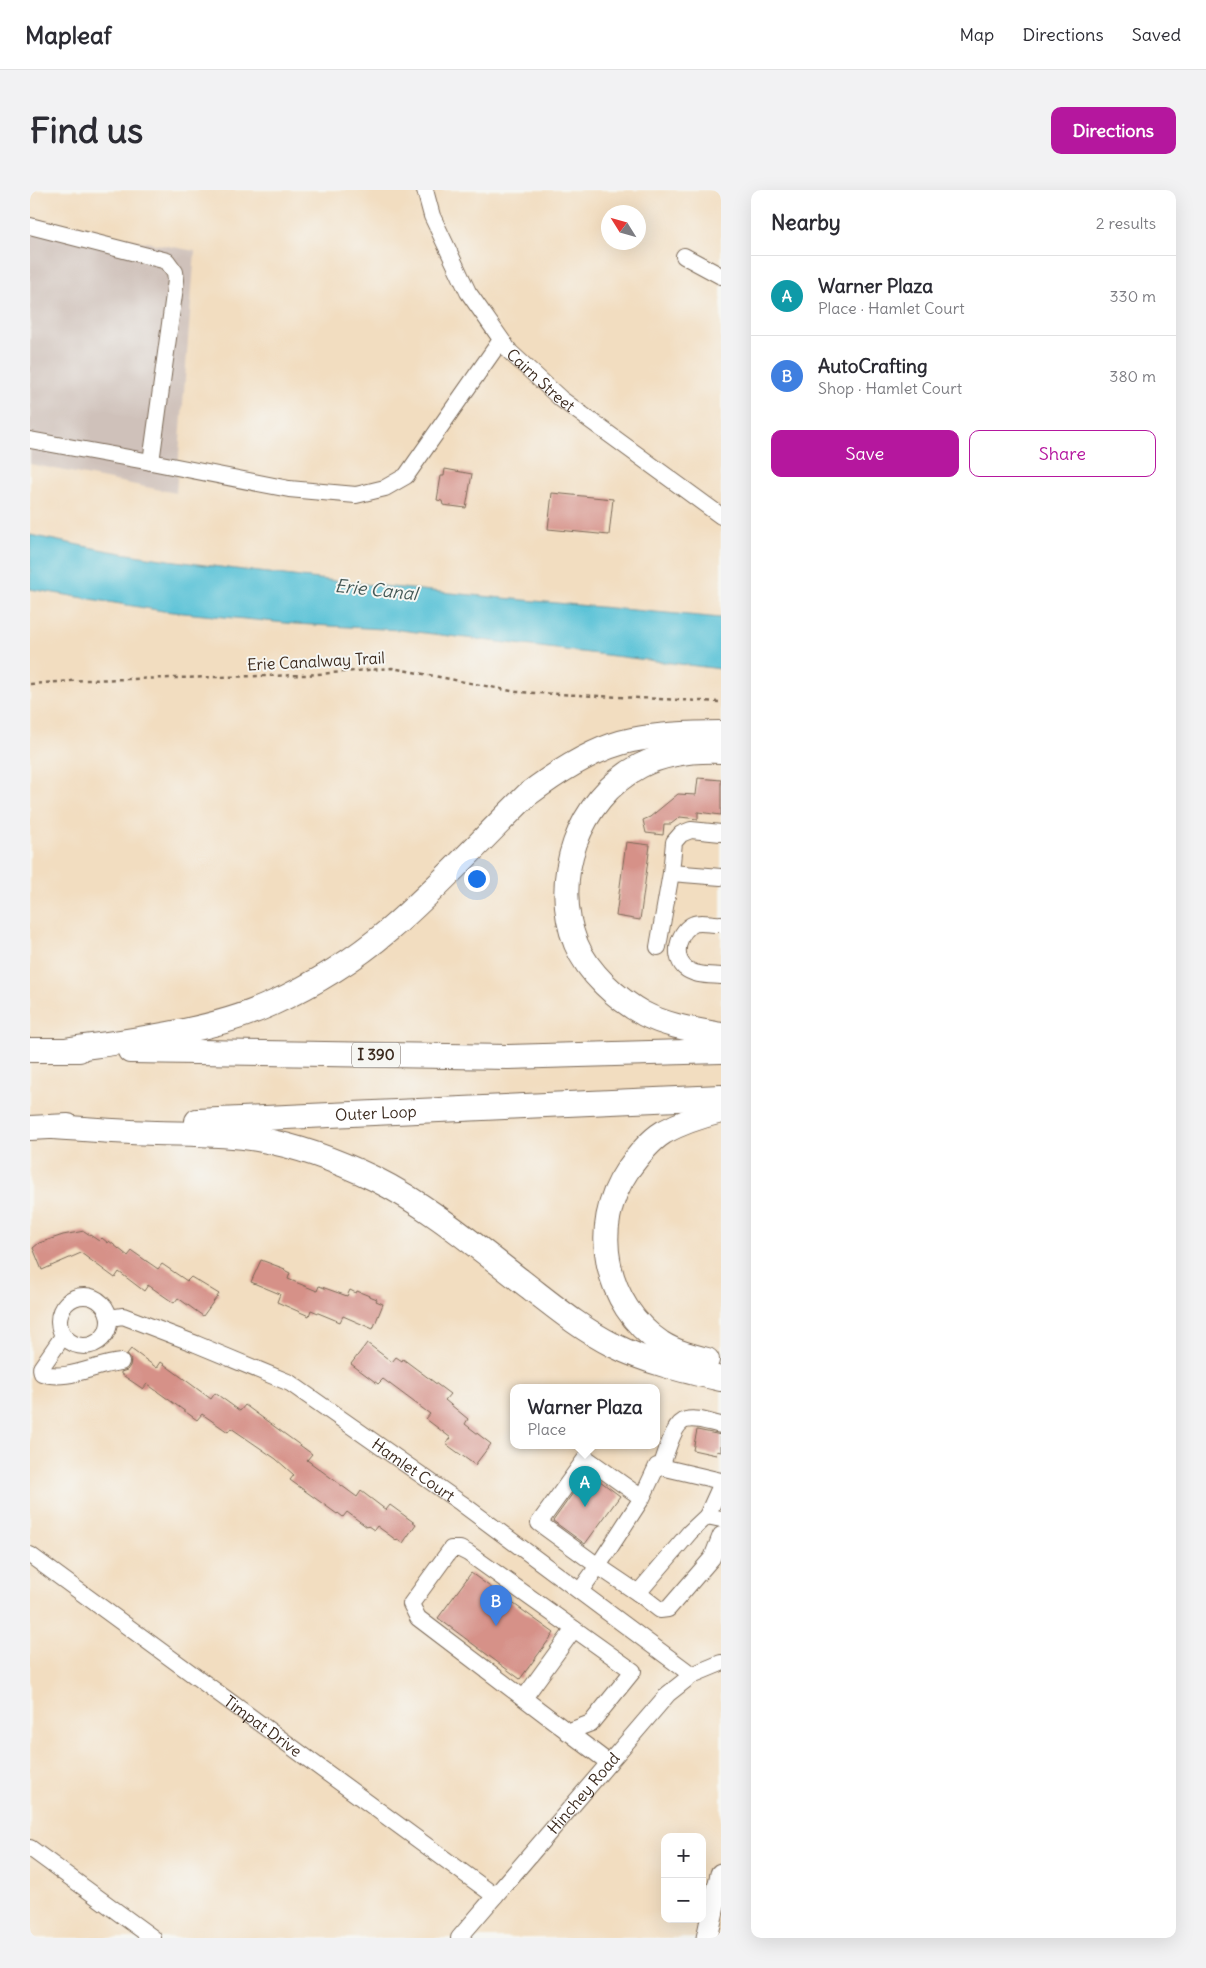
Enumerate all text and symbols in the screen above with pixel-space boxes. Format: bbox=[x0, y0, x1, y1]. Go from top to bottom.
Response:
text: Mapleaf bbox=[25, 20, 112, 50]
text: Map bbox=[959, 23, 994, 46]
text: Directions bbox=[1022, 23, 1104, 46]
text: Saved bbox=[1132, 23, 1181, 46]
button: Directions bbox=[1051, 107, 1176, 154]
text: Find us bbox=[30, 108, 143, 152]
north arrow bbox=[601, 205, 646, 250]
text: Nearby bbox=[771, 209, 841, 236]
text: 2 results bbox=[1096, 213, 1156, 233]
text: Warner Plaza bbox=[818, 274, 933, 298]
text: A bbox=[782, 286, 792, 306]
text: 330 m bbox=[1109, 286, 1156, 306]
text: Place · Hamlet Court bbox=[818, 298, 965, 318]
street label: Cairn Street bbox=[502, 344, 580, 416]
text: AutoCrafting bbox=[818, 354, 928, 378]
text: B bbox=[782, 366, 792, 386]
text: 380 m bbox=[1109, 366, 1156, 386]
text: Shop · Hamlet Court bbox=[818, 378, 962, 398]
button: Save bbox=[771, 430, 959, 477]
button: Share bbox=[969, 430, 1156, 477]
water label: Erie Canal bbox=[334, 574, 421, 606]
street label: Erie Canalway Trail bbox=[247, 647, 385, 675]
your location bbox=[464, 866, 490, 892]
road number: I 390 bbox=[352, 1042, 400, 1068]
street label: Outer Loop bbox=[335, 1101, 417, 1125]
popup bbox=[510, 1384, 660, 1449]
text: Warner Plaza bbox=[527, 1395, 643, 1419]
text: Place bbox=[527, 1419, 566, 1439]
street label: Hamlet Court bbox=[368, 1434, 459, 1506]
pin: A bbox=[569, 1466, 601, 1507]
pin: B bbox=[480, 1585, 512, 1626]
street label: Timpat Drive bbox=[220, 1691, 306, 1761]
street label: Hinchey Road bbox=[543, 1748, 624, 1838]
map controls bbox=[661, 1833, 706, 1923]
button: + bbox=[661, 1833, 706, 1878]
button: − bbox=[661, 1878, 706, 1923]

